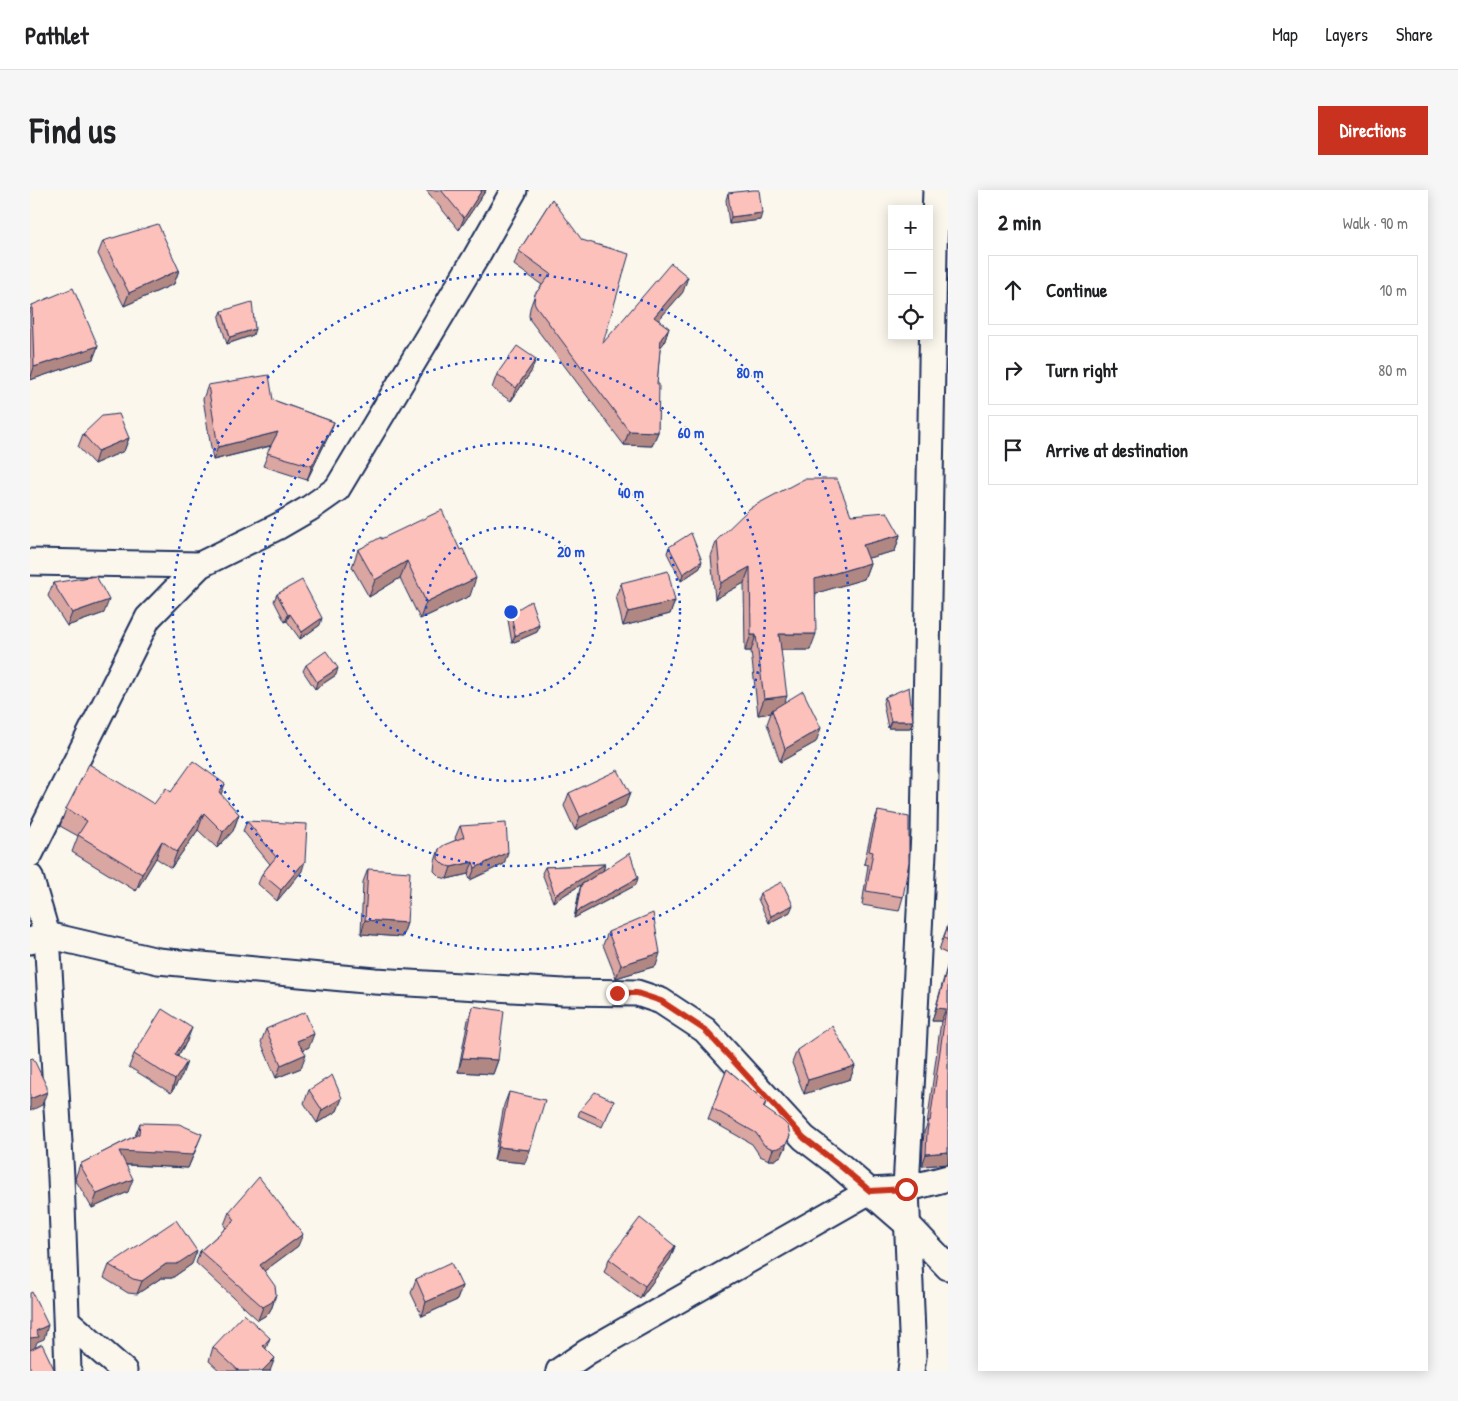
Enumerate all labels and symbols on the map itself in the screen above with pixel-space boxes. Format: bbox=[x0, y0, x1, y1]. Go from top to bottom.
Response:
text: 80 m bbox=[737, 362, 763, 383]
text: 60 m bbox=[678, 422, 704, 443]
text: 40 m bbox=[618, 482, 644, 503]
text: 20 m bbox=[557, 541, 585, 562]
centre of rings bbox=[502, 603, 520, 621]
route end bbox=[606, 982, 629, 1005]
route start bbox=[895, 1178, 918, 1201]

